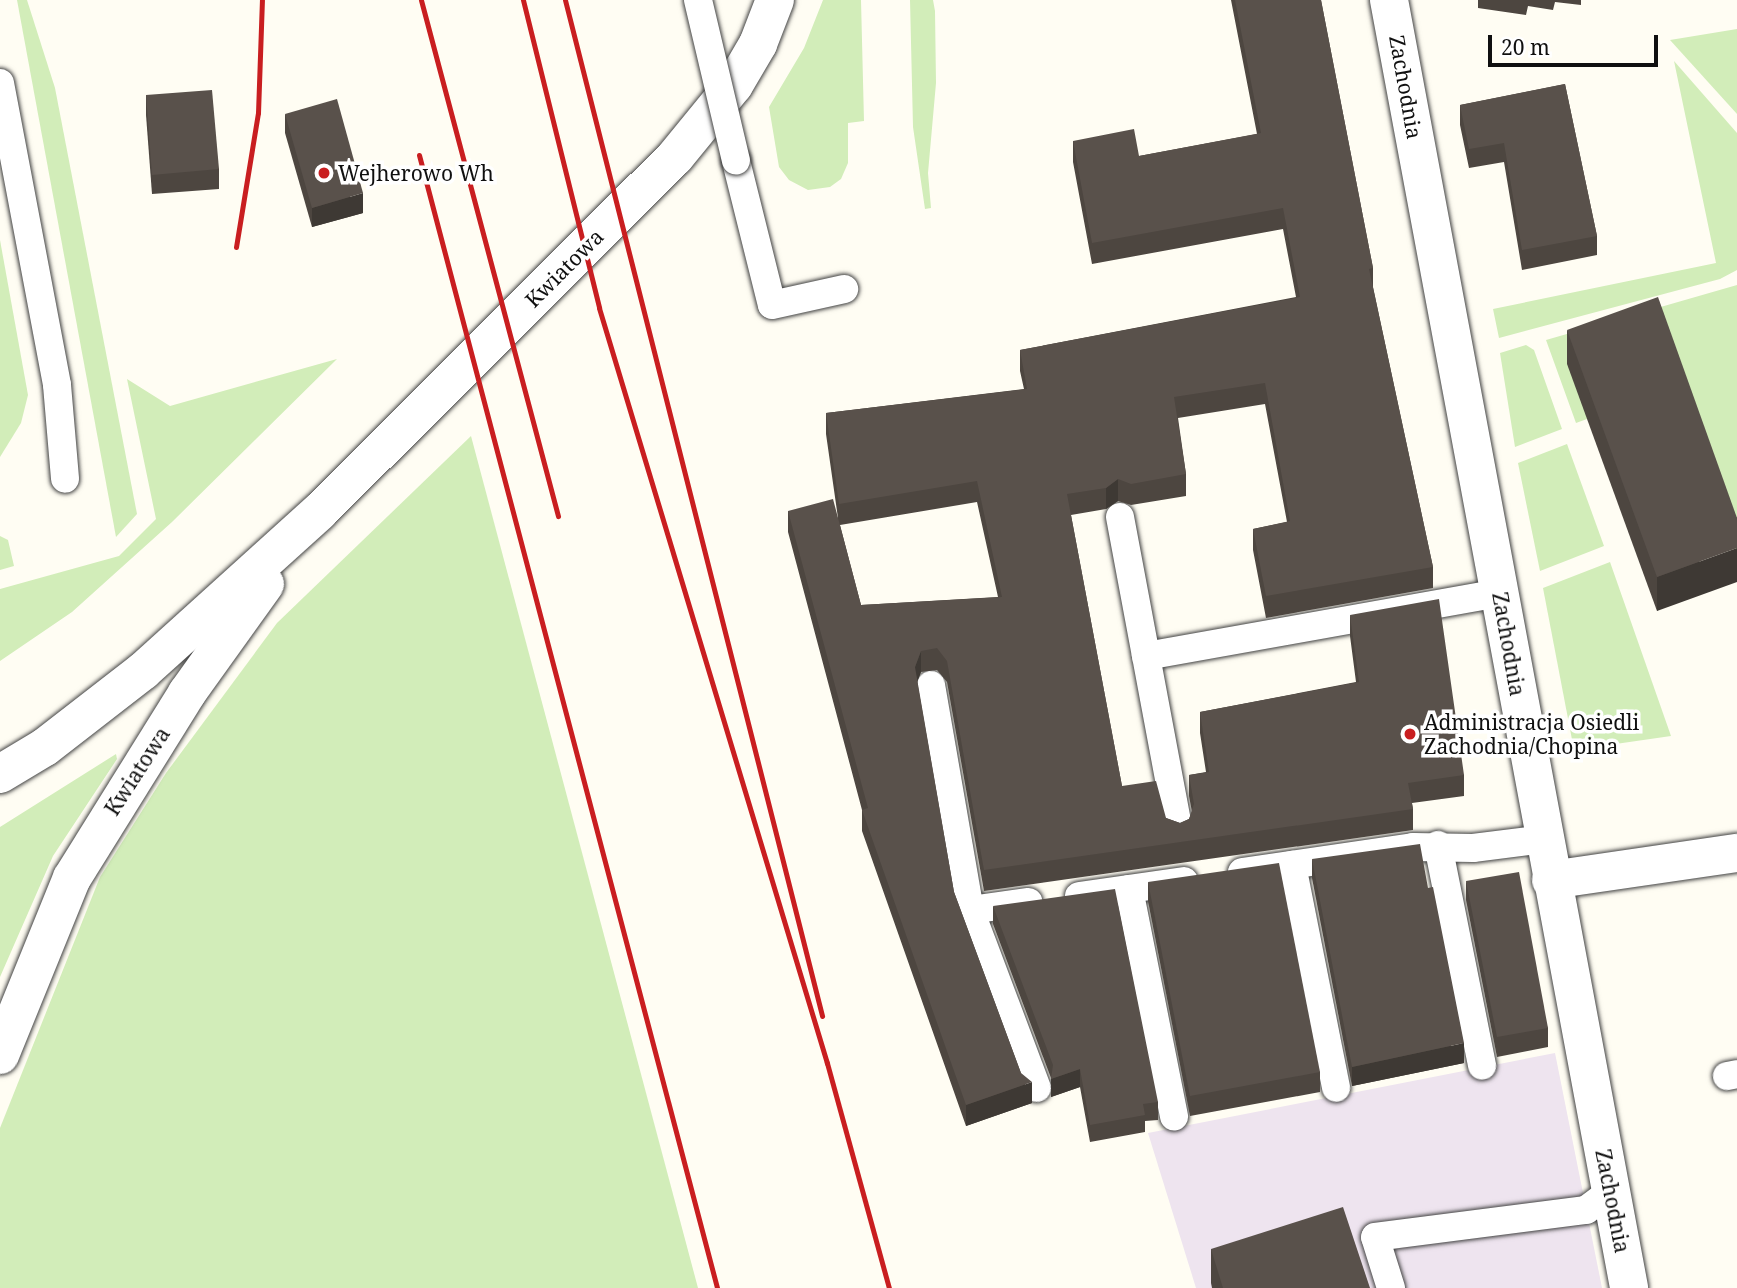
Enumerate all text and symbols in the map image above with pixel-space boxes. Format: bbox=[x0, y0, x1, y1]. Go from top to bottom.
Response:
scale bar bbox=[1492, 21, 1662, 65]
street label: Zachodnia bbox=[1384, 33, 1428, 141]
text: 20 m bbox=[1501, 33, 1550, 61]
place label: Wejherowo Wh bbox=[338, 160, 494, 186]
marker: Wejherowo Wh bbox=[316, 165, 332, 181]
street label: Kwiatowa bbox=[520, 224, 608, 312]
street label: Zachodnia bbox=[1487, 590, 1531, 698]
place label: Administracja Osiedli Zachodnia/Chopina bbox=[1424, 709, 1639, 759]
street label: Kwiatowa bbox=[99, 722, 175, 820]
marker: Administracja Osiedli Zachodnia/Chopina bbox=[1402, 726, 1418, 742]
street label: Zachodnia bbox=[1591, 1147, 1635, 1255]

